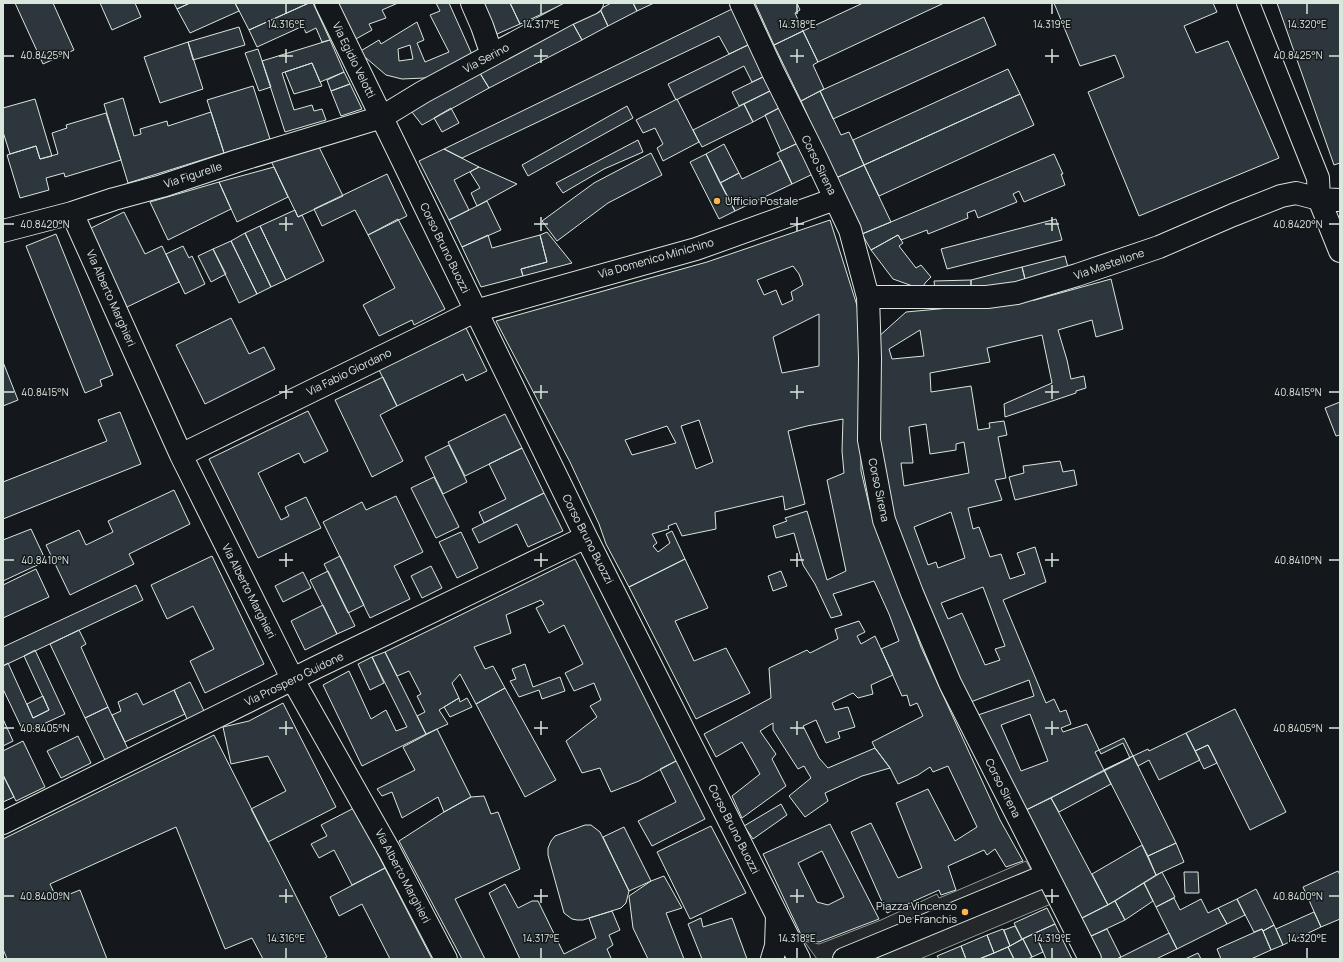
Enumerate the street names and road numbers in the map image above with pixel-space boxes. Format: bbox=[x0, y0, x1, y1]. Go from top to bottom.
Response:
street label: Via Egidio Velotti bbox=[330, 19, 379, 100]
street label: Via Serino bbox=[460, 39, 512, 76]
street label: Corso Sirena bbox=[799, 132, 840, 197]
street label: Via Figurelle bbox=[162, 158, 224, 191]
street label: Corso Bruno Buozzi bbox=[417, 200, 474, 295]
street label: Via Domenico Minichino bbox=[596, 234, 716, 281]
street label: Via Mastellone bbox=[1072, 244, 1147, 283]
street label: Via Alberto Marghieri bbox=[83, 247, 140, 349]
street label: Via Fabio Giordano bbox=[304, 344, 394, 399]
street label: Corso Sirena bbox=[865, 457, 894, 523]
street label: Corso Bruno Buozzi bbox=[559, 491, 618, 586]
street label: Via Alberto Marghieri bbox=[219, 541, 280, 641]
street label: Via Prospero Guidone bbox=[242, 648, 346, 709]
street label: Corso Sirena bbox=[982, 756, 1025, 820]
street label: Corso Bruno Buozzi bbox=[705, 781, 764, 876]
street label: Via Alberto Marghieri bbox=[372, 826, 435, 925]

